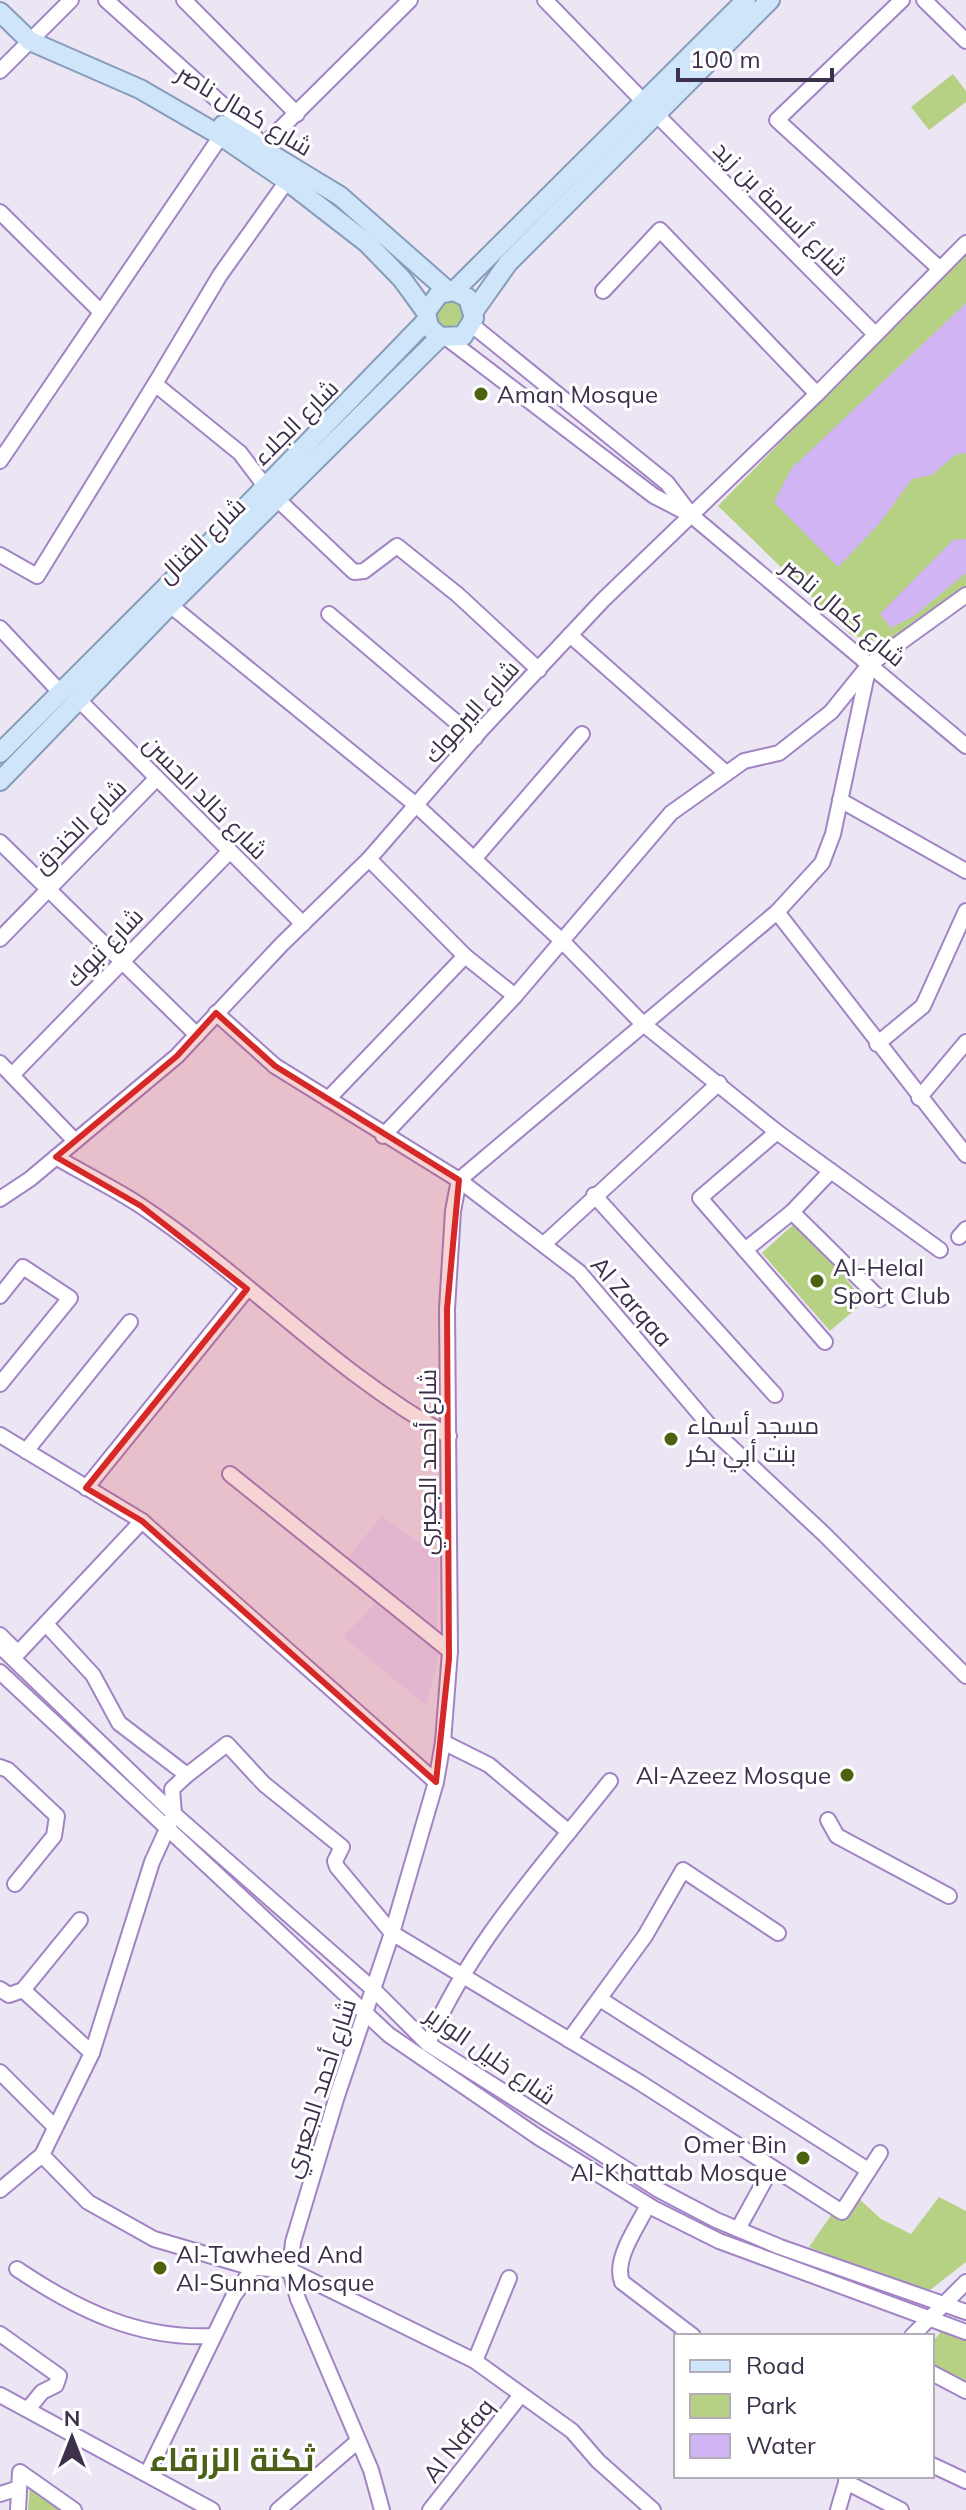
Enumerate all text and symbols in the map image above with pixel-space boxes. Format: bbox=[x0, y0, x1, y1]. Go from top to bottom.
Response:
scale bar bbox=[678, 32, 832, 82]
text: 100 m bbox=[690, 44, 761, 74]
street label: شارع كمال ناصر bbox=[169, 57, 318, 164]
street label: شارع أسامة بن زيد bbox=[706, 134, 855, 283]
street label: شارع الجلاء bbox=[246, 373, 346, 473]
place label: Aman Mosque bbox=[497, 379, 658, 409]
marker: Aman Mosque bbox=[472, 385, 490, 403]
street label: شارع القنال bbox=[151, 491, 253, 591]
street label: شارع كمال ناصر bbox=[773, 550, 912, 674]
street label: شارع اليرموك bbox=[417, 653, 527, 770]
street label: شارع خالد الحسن bbox=[136, 729, 274, 867]
street label: شارع الخندق bbox=[26, 773, 134, 881]
street label: شارع تبوك bbox=[59, 901, 151, 994]
street label: Al Zarqaa bbox=[585, 1250, 679, 1352]
place label: Al-Helal Sport Club bbox=[833, 1252, 950, 1310]
marker: Al-Helal Sport Club bbox=[808, 1272, 826, 1290]
street label: شارع أحمد الجعبري bbox=[412, 1369, 446, 1555]
place label: مسجد أسماء بنت أبي بكر bbox=[685, 1410, 819, 1473]
marker: مسجد أسماء بنت أبي بكر bbox=[662, 1430, 680, 1448]
place label: Al-Azeez Mosque bbox=[636, 1760, 831, 1790]
marker: Al-Azeez Mosque bbox=[838, 1766, 856, 1784]
street label: شارع أحمد الجعبري bbox=[276, 1995, 366, 2183]
street label: شارع خليل الوزير bbox=[417, 1998, 562, 2113]
place label: Omer Bin Al-Khattab Mosque bbox=[571, 2129, 787, 2187]
marker: Omer Bin Al-Khattab Mosque bbox=[794, 2149, 812, 2167]
place label: Al-Tawheed And Al-Sunna Mosque bbox=[176, 2239, 374, 2297]
marker: Al-Tawheed And Al-Sunna Mosque bbox=[151, 2259, 169, 2277]
legend bbox=[674, 2334, 934, 2478]
text: Road bbox=[746, 2350, 805, 2380]
text: Park bbox=[746, 2390, 797, 2420]
street label: Al Nafaq bbox=[416, 2392, 500, 2488]
north arrow bbox=[32, 2398, 112, 2478]
text: N bbox=[64, 2404, 80, 2432]
text: Water bbox=[746, 2430, 816, 2460]
district label: ثكنة الزرقاء bbox=[149, 2439, 316, 2479]

